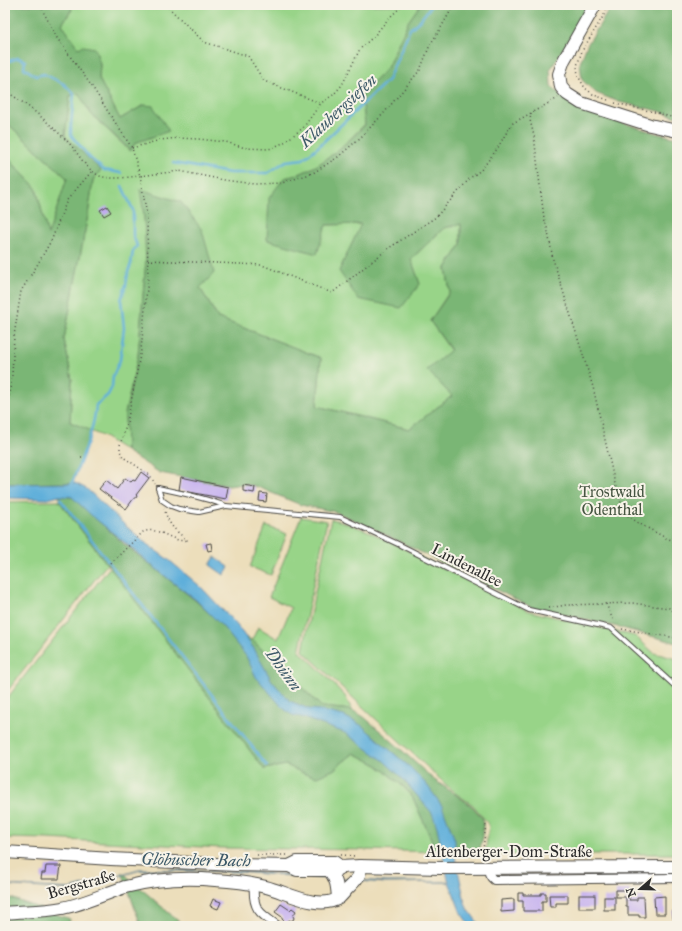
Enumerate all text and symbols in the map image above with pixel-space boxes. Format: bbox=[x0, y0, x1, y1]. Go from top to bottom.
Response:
water label: Klaubergsiefen bbox=[294, 70, 381, 153]
park label: Trostwald Odenthal bbox=[579, 482, 645, 519]
street label: Lindenallee bbox=[428, 539, 506, 591]
water label: Dhünn bbox=[260, 643, 306, 695]
street label: Altenberger-Dom-Straße bbox=[425, 842, 593, 862]
water label: Glöbuscher Bach bbox=[141, 849, 251, 871]
street label: Bergstraße bbox=[45, 865, 118, 904]
north arrow bbox=[620, 869, 660, 909]
text: N bbox=[623, 885, 639, 899]

